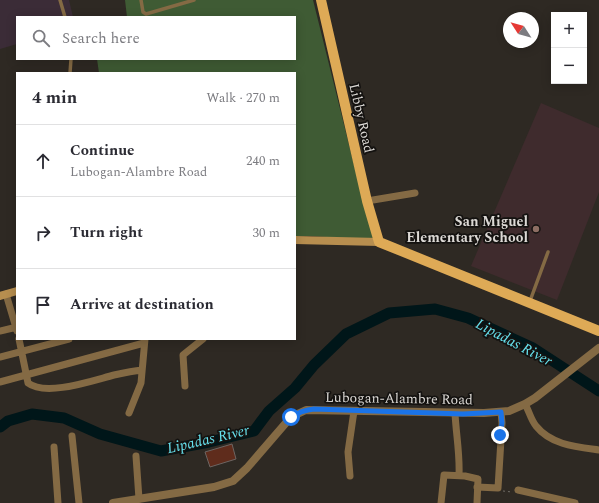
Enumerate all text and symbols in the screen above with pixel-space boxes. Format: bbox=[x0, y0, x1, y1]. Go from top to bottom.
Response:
north arrow bbox=[503, 12, 539, 48]
map controls bbox=[551, 12, 587, 84]
button: + bbox=[551, 12, 587, 48]
search box bbox=[16, 16, 296, 60]
icon: search bbox=[30, 27, 52, 49]
text: Search here bbox=[62, 27, 140, 50]
button: − bbox=[551, 48, 587, 84]
street label: Libby Road bbox=[343, 81, 380, 155]
text: 4 min bbox=[32, 85, 77, 111]
text: Walk · 270 m bbox=[206, 88, 280, 108]
text: Continue bbox=[70, 139, 135, 162]
icon: ahead bbox=[32, 150, 54, 172]
text: 240 m bbox=[246, 151, 280, 171]
text: Lubogan-Alambre Road bbox=[70, 162, 207, 182]
place label: San Miguel Elementary School bbox=[406, 211, 528, 248]
text: Turn right bbox=[70, 221, 143, 244]
icon: right bbox=[32, 222, 54, 244]
text: 30 m bbox=[253, 223, 280, 243]
marker: San Miguel Elementary School bbox=[531, 224, 541, 234]
text: Arrive at destination bbox=[70, 293, 214, 316]
icon: arrive bbox=[32, 294, 54, 316]
water label: Lipadas River bbox=[471, 313, 557, 373]
street label: Lubogan-Alambre Road bbox=[325, 387, 473, 410]
route start bbox=[282, 408, 300, 426]
water label: Lipadas River bbox=[165, 419, 252, 460]
route end bbox=[491, 426, 509, 444]

